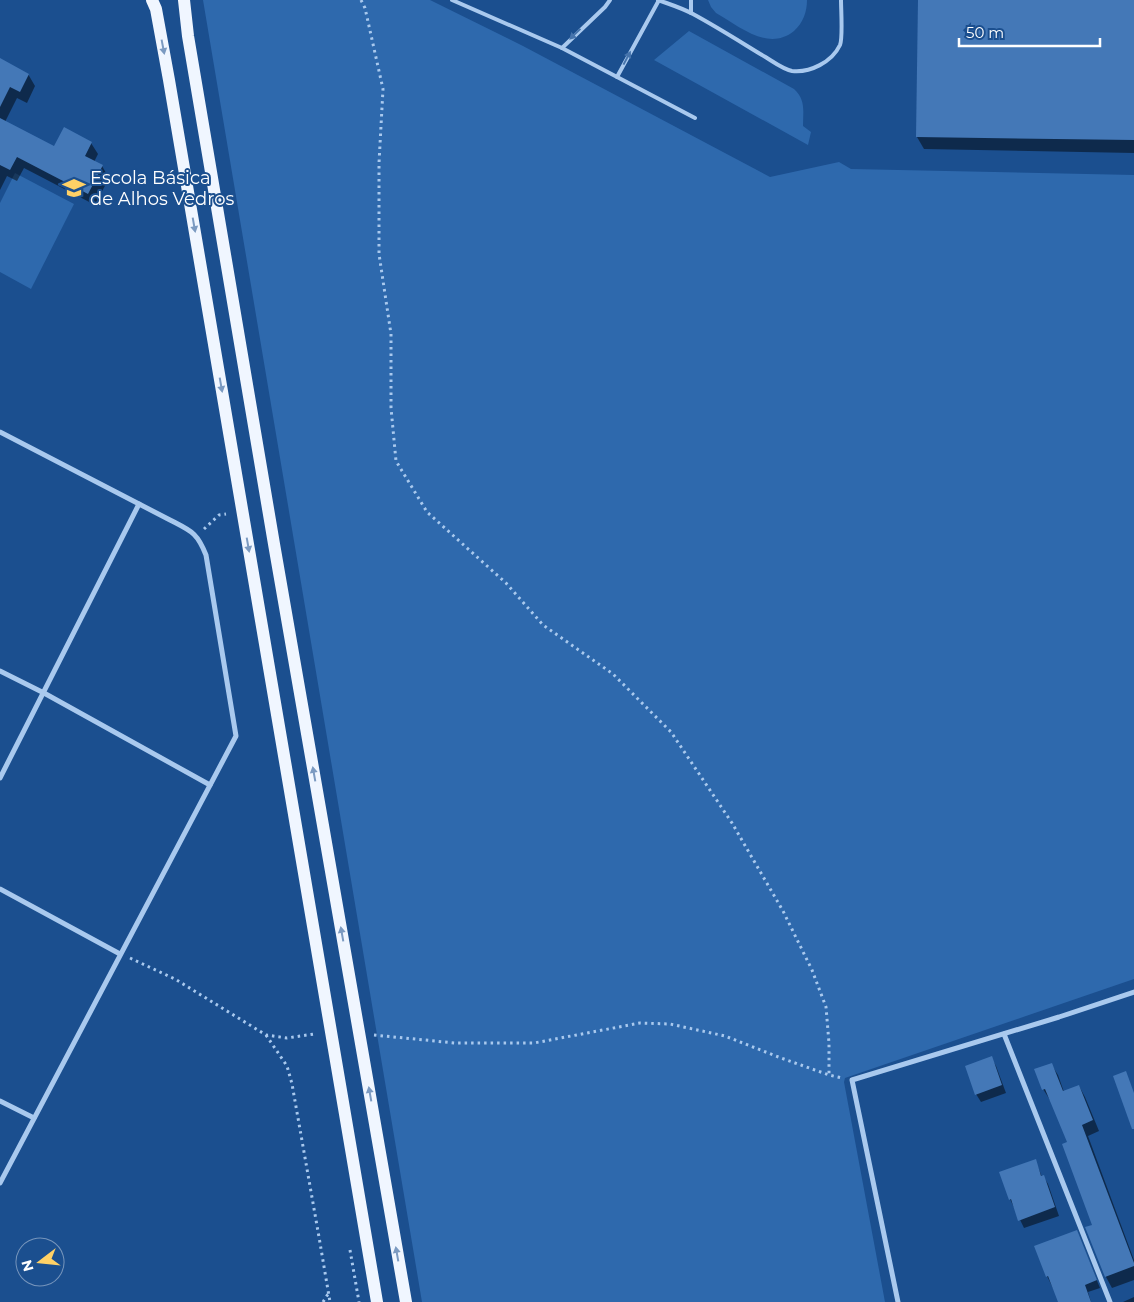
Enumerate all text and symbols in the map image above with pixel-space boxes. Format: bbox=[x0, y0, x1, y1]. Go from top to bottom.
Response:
scale bar bbox=[959, 15, 1100, 47]
text: 50 m bbox=[966, 23, 1004, 42]
one-way arrow bbox=[570, 28, 582, 40]
one-way arrow bbox=[159, 40, 167, 55]
one-way arrow bbox=[623, 50, 631, 65]
place label: Escola Básica de Alhos Vedros bbox=[90, 167, 234, 210]
school or university icon: Escola Básica de Alhos Vedros bbox=[61, 175, 87, 201]
one-way arrow bbox=[190, 217, 198, 233]
one-way arrow bbox=[218, 377, 226, 393]
one-way arrow bbox=[245, 538, 253, 554]
one-way arrow bbox=[310, 765, 318, 781]
one-way arrow bbox=[337, 925, 345, 941]
one-way arrow bbox=[365, 1085, 373, 1101]
north arrow bbox=[15, 1237, 65, 1287]
one-way arrow bbox=[393, 1246, 401, 1262]
text: N bbox=[17, 1258, 38, 1274]

